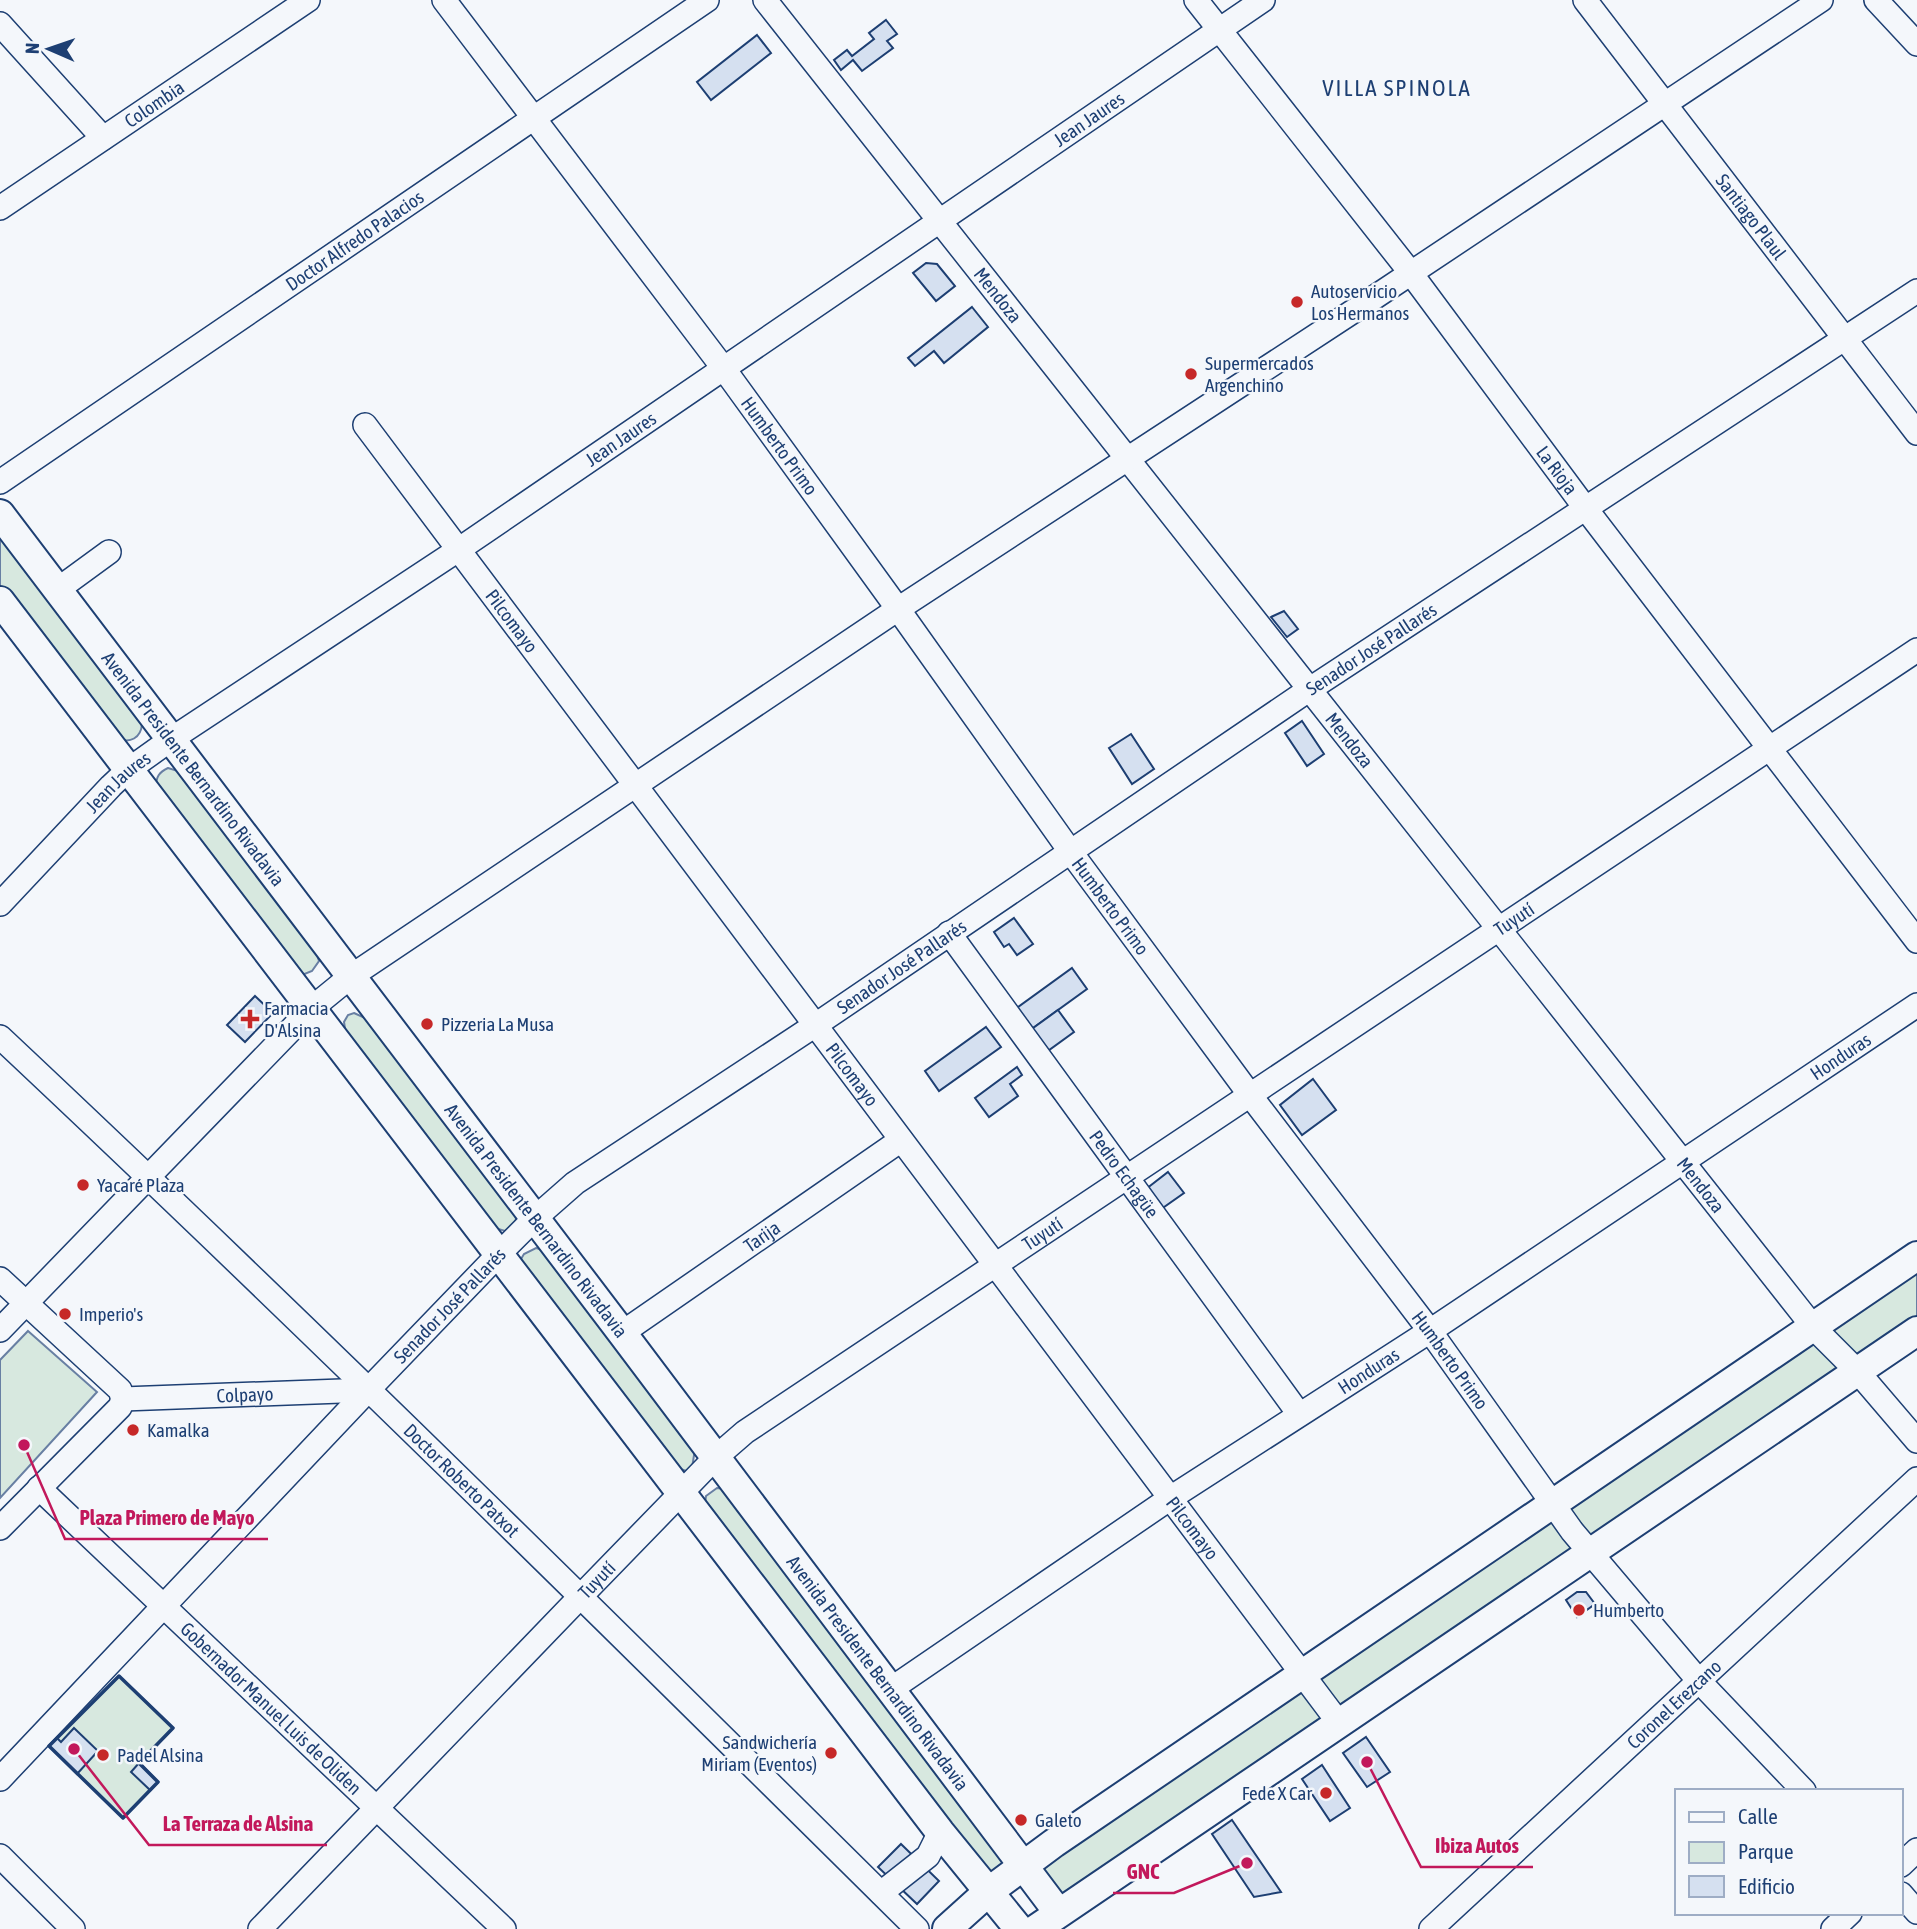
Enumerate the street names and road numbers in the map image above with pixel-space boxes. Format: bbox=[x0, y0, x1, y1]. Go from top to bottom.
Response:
street label: Colombia bbox=[120, 76, 188, 132]
street label: Jean Jaures bbox=[1049, 87, 1129, 151]
street label: Santiago Plaul bbox=[1711, 170, 1791, 264]
street label: Doctor Alfredo Palacios bbox=[281, 185, 428, 295]
street label: Mendoza bbox=[970, 263, 1027, 327]
street label: Humberto Primo bbox=[737, 392, 823, 499]
street label: Jean Jaures bbox=[581, 407, 660, 471]
street label: La Rioja bbox=[1532, 442, 1582, 499]
street label: Pilcomayo bbox=[481, 585, 543, 657]
street label: Senador José Pallarés bbox=[1302, 598, 1441, 700]
street label: Avenida Presidente Bernardino Rivadavia bbox=[98, 647, 289, 890]
street label: Mendoza bbox=[1321, 708, 1378, 772]
street label: Jean Jaures bbox=[81, 746, 155, 817]
street label: Humberto Primo bbox=[1067, 853, 1154, 959]
street label: Tuyutí bbox=[1490, 898, 1538, 940]
street label: Senador José Pallarés bbox=[833, 915, 971, 1018]
street label: Honduras bbox=[1806, 1028, 1875, 1084]
street label: Pilcomayo bbox=[822, 1039, 883, 1110]
street label: Avenida Presidente Bernardino Rivadavia bbox=[441, 1099, 632, 1342]
street label: Pedro Echagüe bbox=[1085, 1126, 1164, 1222]
street label: Mendoza bbox=[1672, 1153, 1729, 1217]
street label: Tuyutí bbox=[1018, 1212, 1066, 1255]
street label: Tarija bbox=[739, 1216, 784, 1256]
street label: Senador José Pallarés bbox=[389, 1243, 510, 1368]
street label: Humberto Primo bbox=[1408, 1306, 1493, 1414]
street label: Honduras bbox=[1334, 1343, 1403, 1398]
street label: Colpayo bbox=[216, 1382, 274, 1407]
street label: Doctor Roberto Patxot bbox=[399, 1419, 524, 1541]
street label: Pilcomayo bbox=[1162, 1492, 1223, 1564]
street label: Avenida Presidente Bernardino Rivadavia bbox=[783, 1551, 973, 1795]
street label: Tuyutí bbox=[574, 1557, 620, 1603]
street label: Gobernador Manuel Luis de Oliden bbox=[176, 1617, 366, 1799]
street label: Coronel Erezcano bbox=[1622, 1655, 1726, 1753]

